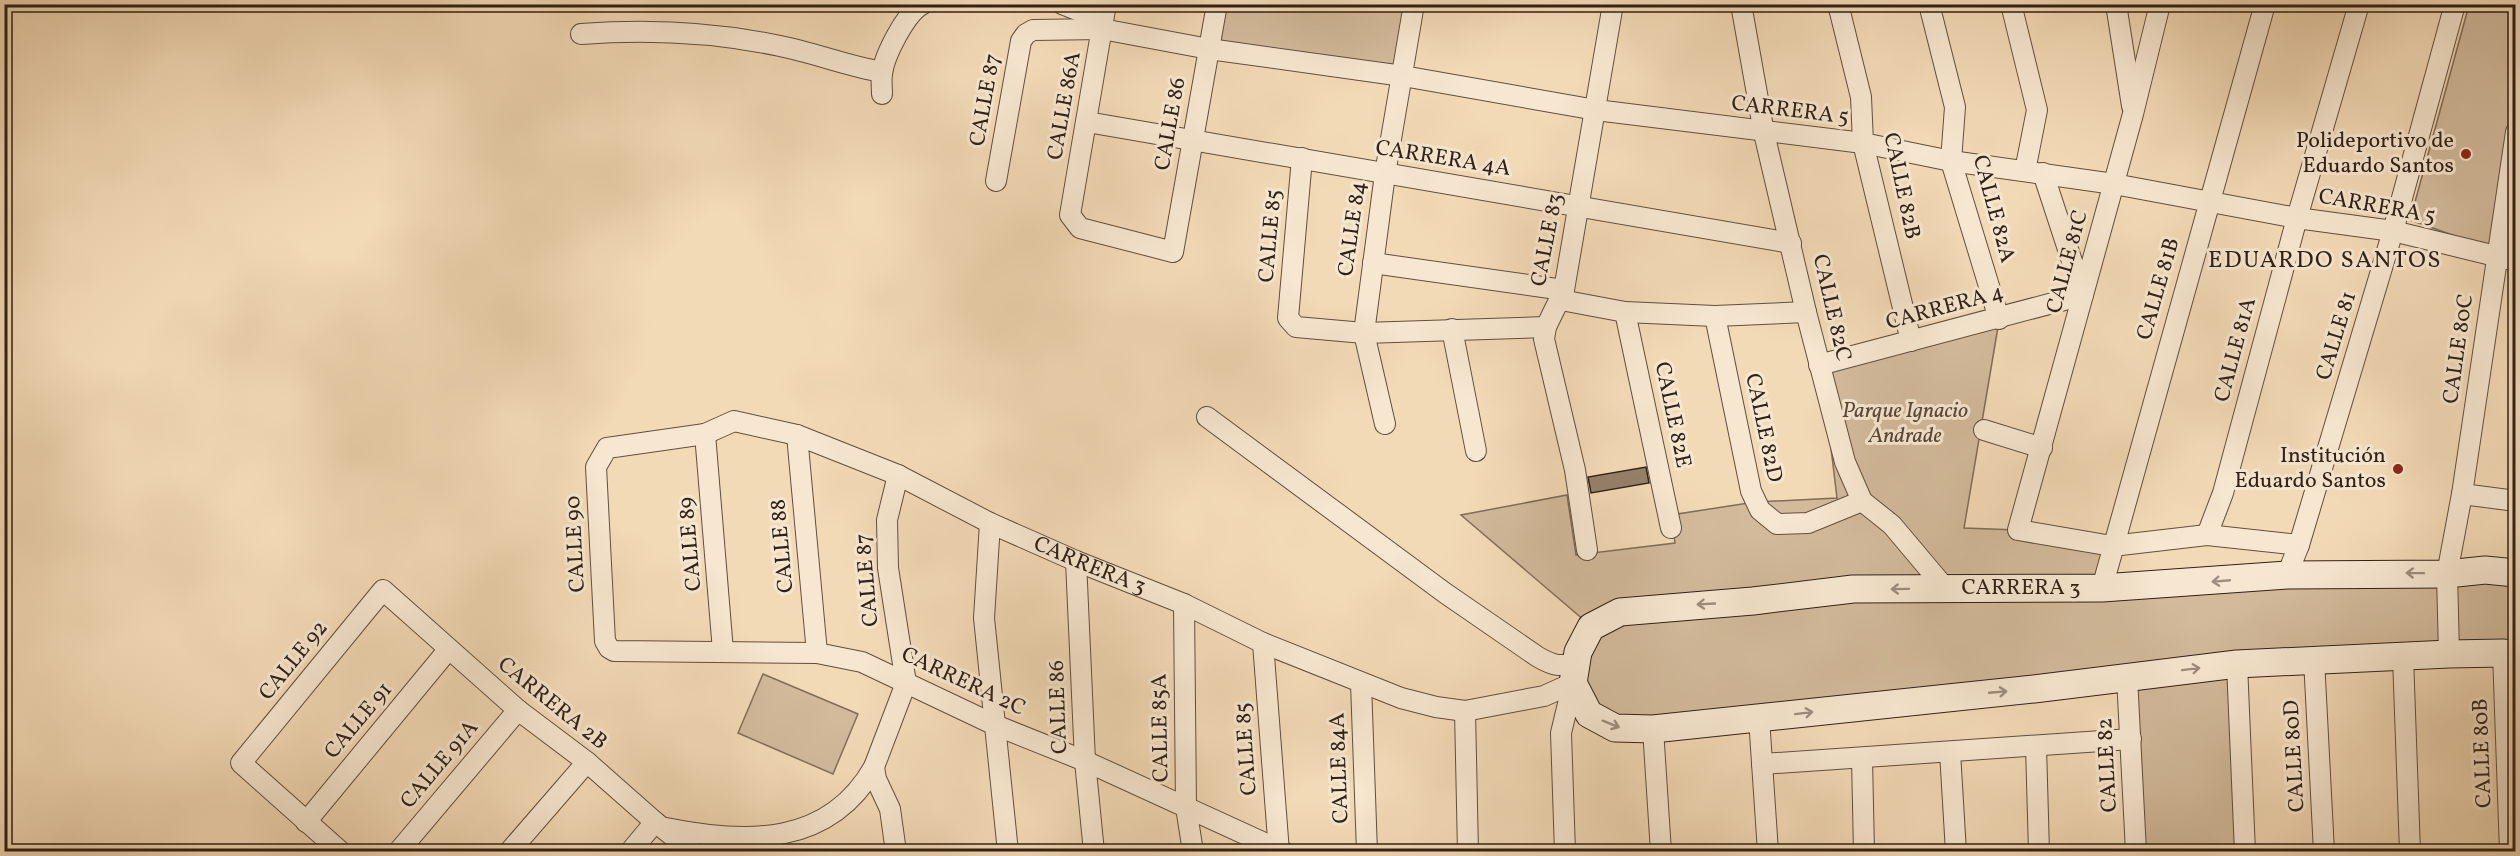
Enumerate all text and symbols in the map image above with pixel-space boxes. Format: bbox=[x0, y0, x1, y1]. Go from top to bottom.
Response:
street label: CALLE 86A bbox=[1040, 49, 1090, 163]
street label: CALLE 87 bbox=[963, 51, 1009, 149]
street label: CALLE 86 bbox=[1148, 75, 1194, 173]
street label: CARRERA 5 bbox=[1729, 88, 1851, 134]
place label: Polideportivo de Eduardo Santos bbox=[2296, 126, 2454, 182]
street label: CALLE 82B bbox=[1875, 130, 1927, 242]
street label: CARRERA 4A bbox=[1373, 133, 1513, 185]
marker: Polideportivo de Eduardo Santos bbox=[2459, 147, 2473, 161]
street label: CALLE 82A bbox=[1964, 152, 2022, 266]
street label: CALLE 84 bbox=[1331, 180, 1375, 278]
street label: CARRERA 5 bbox=[2316, 181, 2438, 233]
street label: CALLE 85 bbox=[1251, 188, 1291, 284]
street label: CALLE 83 bbox=[1524, 191, 1572, 289]
street label: CALLE 81C bbox=[2039, 207, 2097, 317]
street label: CALLE 81B bbox=[2130, 234, 2188, 344]
district label: EDUARDO SANTOS bbox=[2208, 244, 2442, 278]
street label: CALLE 82C bbox=[1804, 251, 1858, 365]
street label: CARRERA 4 bbox=[1883, 277, 2007, 339]
street label: CALLE 81 bbox=[2309, 288, 2365, 384]
street label: CALLE 80C bbox=[2436, 292, 2482, 406]
street label: CALLE 81A bbox=[2207, 294, 2265, 406]
street label: CALLE 82E bbox=[1646, 359, 1698, 471]
street label: CALLE 82D bbox=[1736, 371, 1790, 485]
park label: Parque Ignacio Andrade bbox=[1842, 396, 1968, 452]
place label: Institución Eduardo Santos bbox=[2234, 441, 2386, 497]
marker: Institución Eduardo Santos bbox=[2391, 462, 2405, 476]
street label: CALLE 90 bbox=[558, 495, 594, 593]
street label: CALLE 89 bbox=[671, 496, 711, 592]
street label: CALLE 88 bbox=[763, 498, 803, 594]
street label: CARRERA 3 bbox=[1028, 529, 1150, 603]
street label: CALLE 87 bbox=[848, 532, 888, 628]
one-way arrow bbox=[2406, 567, 2426, 579]
street label: CARRERA 3 bbox=[1962, 573, 2080, 604]
one-way arrow bbox=[2211, 575, 2231, 586]
one-way arrow bbox=[1890, 583, 1910, 595]
one-way arrow bbox=[1696, 598, 1716, 609]
street label: CALLE 92 bbox=[252, 614, 336, 708]
street label: CARRERA 2C bbox=[896, 640, 1030, 724]
street label: CARRERA 2B bbox=[490, 650, 614, 758]
street label: CALLE 86 bbox=[1042, 659, 1076, 755]
one-way arrow bbox=[2181, 663, 2201, 674]
street label: CALLE 85A bbox=[1145, 673, 1177, 783]
street label: CALLE 91 bbox=[318, 676, 400, 766]
one-way arrow bbox=[1987, 686, 2007, 697]
street label: CALLE 80B bbox=[2466, 698, 2500, 808]
street label: CALLE 80D bbox=[2277, 699, 2313, 813]
street label: CALLE 85 bbox=[1228, 701, 1266, 797]
one-way arrow bbox=[1793, 707, 1813, 718]
street label: CALLE 84A bbox=[1323, 712, 1357, 824]
street label: CALLE 91A bbox=[394, 714, 486, 816]
street label: CALLE 82 bbox=[2090, 717, 2126, 813]
one-way arrow bbox=[1601, 719, 1619, 730]

